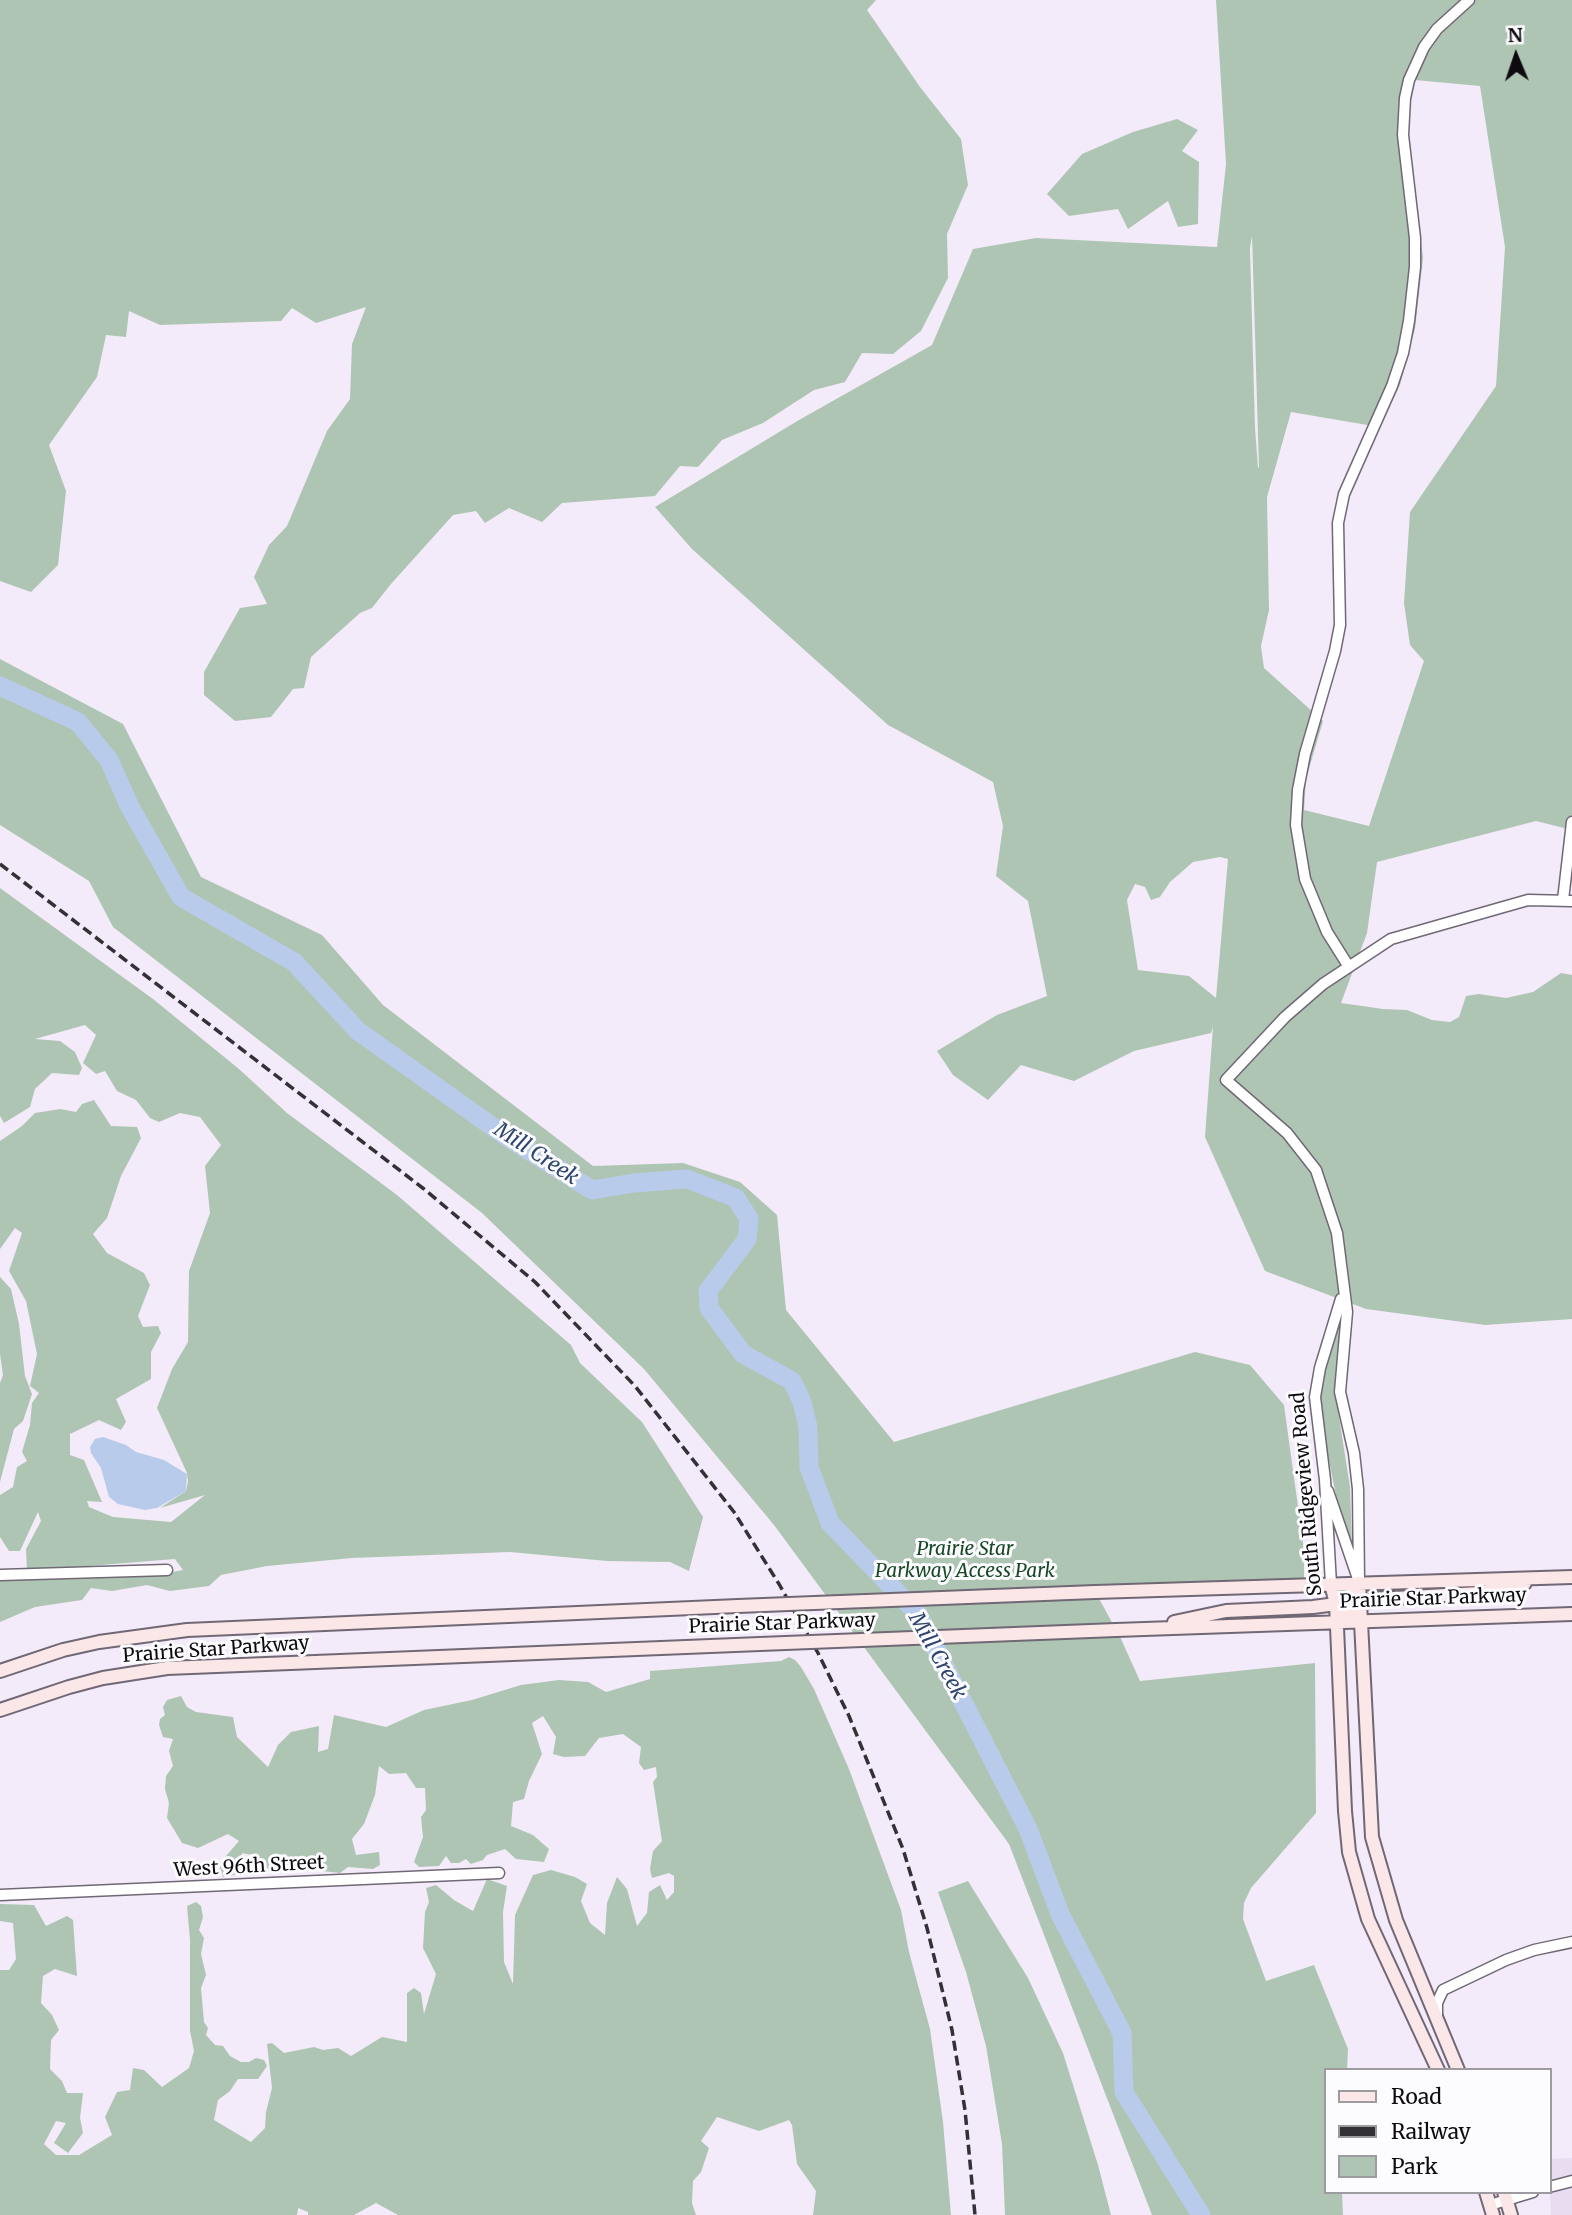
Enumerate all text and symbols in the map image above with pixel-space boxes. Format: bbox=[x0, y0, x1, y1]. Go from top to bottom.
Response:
north arrow bbox=[1481, 21, 1551, 91]
text: N bbox=[1507, 23, 1523, 47]
water label: Mill Creek bbox=[489, 1117, 583, 1191]
street label: South Ridgeview Road bbox=[1287, 1391, 1327, 1597]
park label: Prairie Star Parkway Access Park bbox=[875, 1539, 1055, 1583]
street label: Prairie Star Parkway bbox=[1339, 1584, 1527, 1614]
water label: Mill Creek bbox=[903, 1608, 971, 1704]
street label: Prairie Star Parkway bbox=[688, 1609, 876, 1639]
street label: Prairie Star Parkway bbox=[122, 1632, 310, 1668]
street label: West 96th Street bbox=[173, 1852, 325, 1882]
legend bbox=[1324, 2068, 1551, 2194]
text: Road bbox=[1391, 2083, 1442, 2110]
text: Railway bbox=[1391, 2118, 1471, 2145]
text: Park bbox=[1391, 2153, 1438, 2180]

